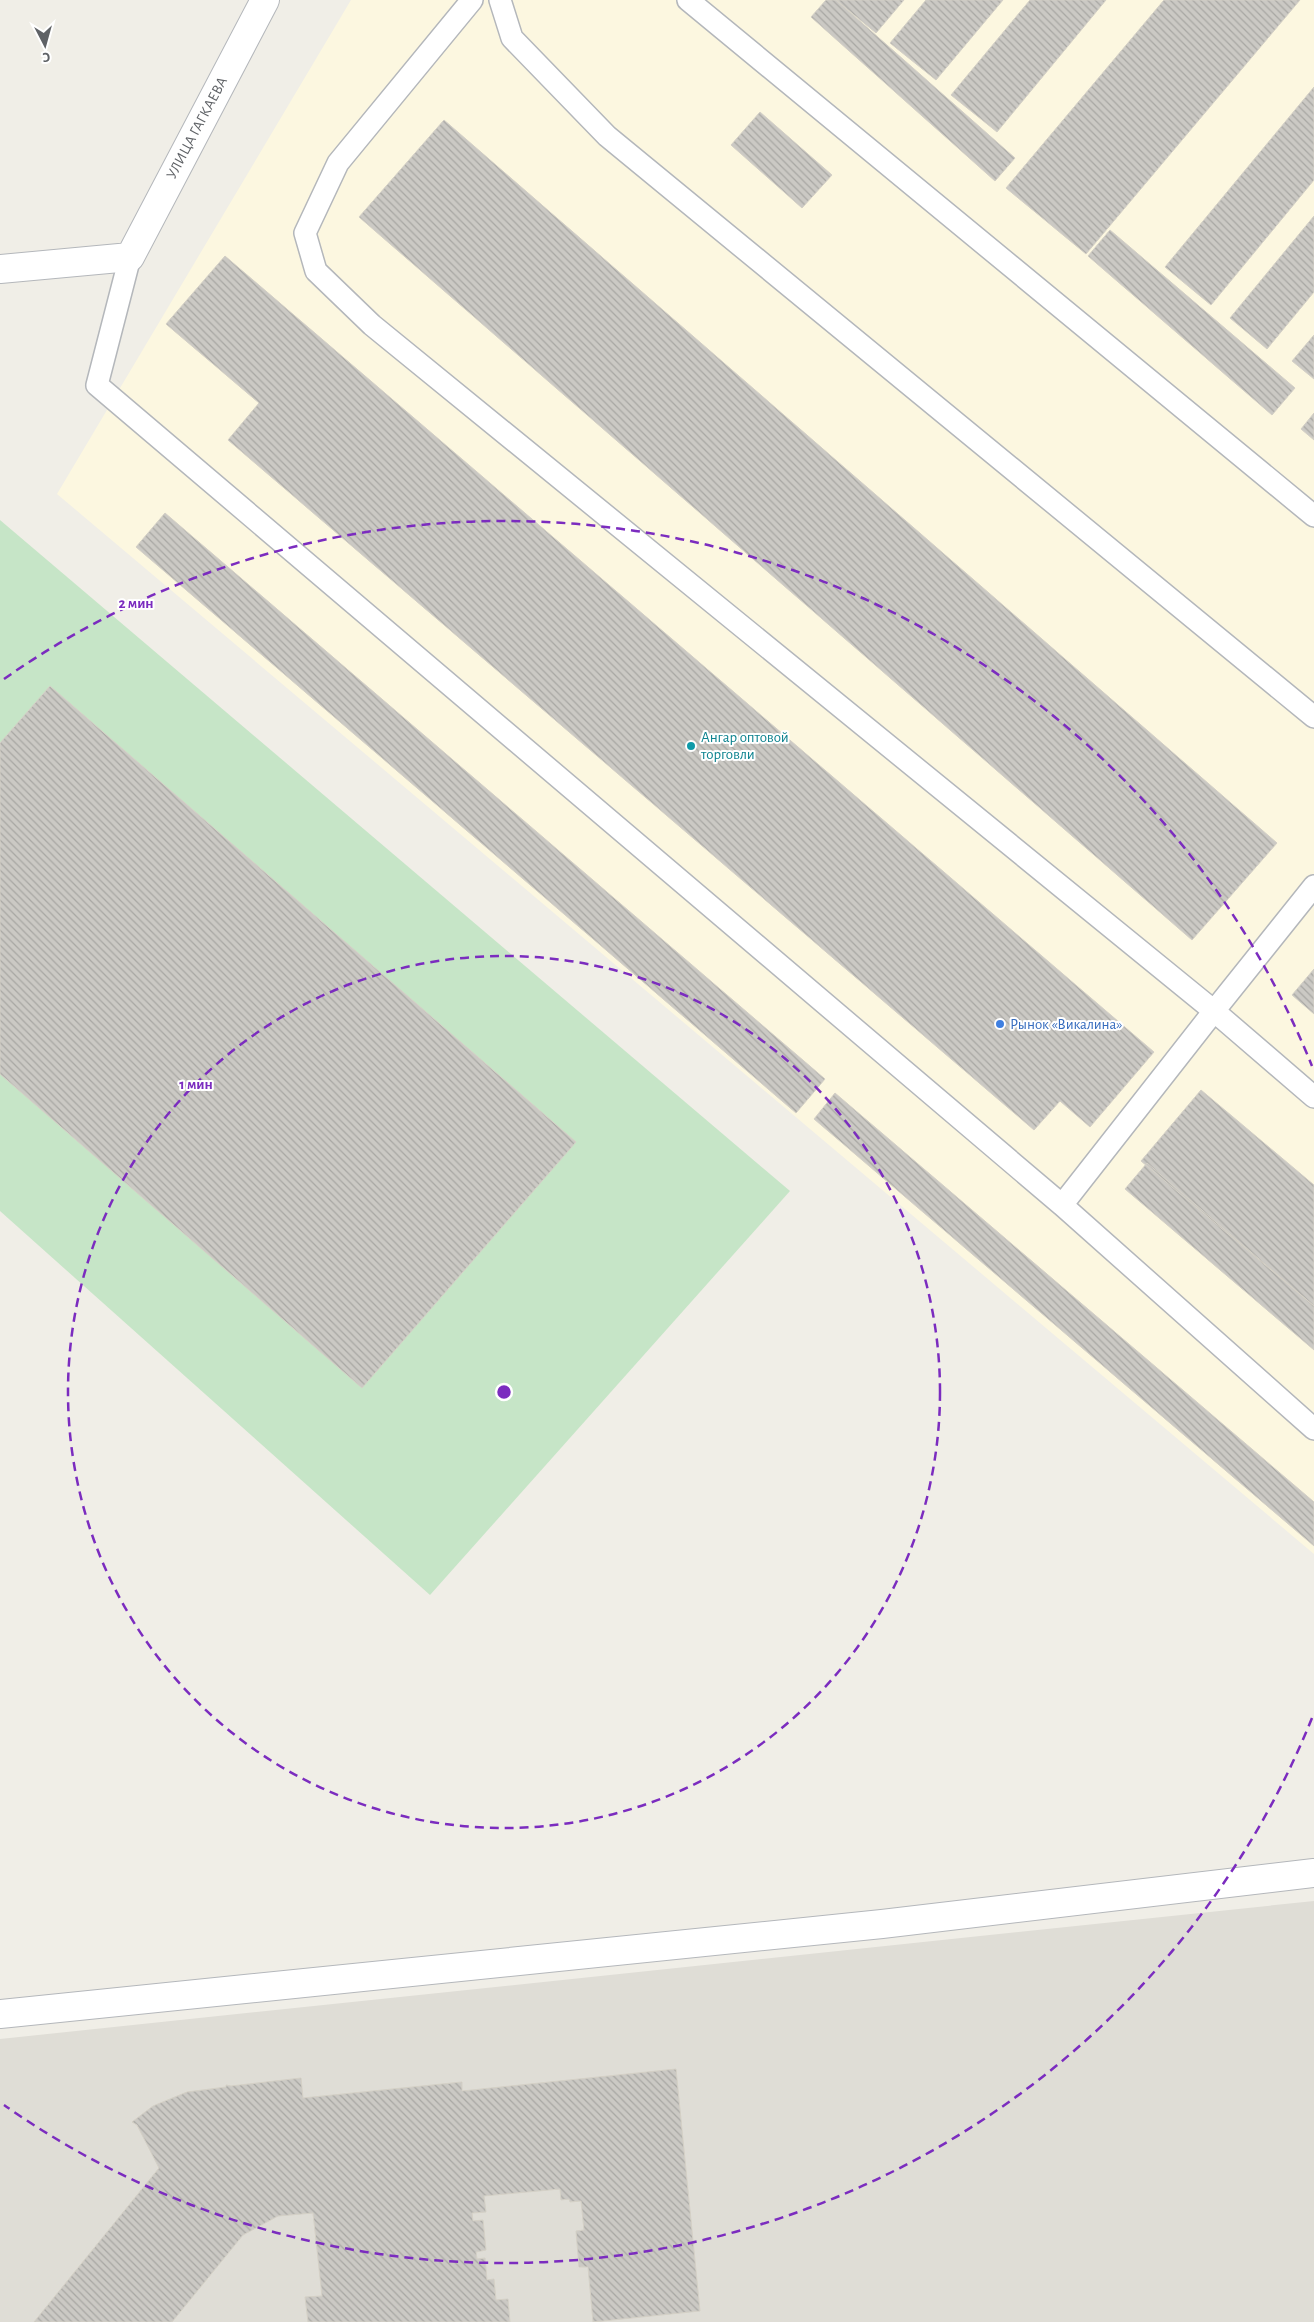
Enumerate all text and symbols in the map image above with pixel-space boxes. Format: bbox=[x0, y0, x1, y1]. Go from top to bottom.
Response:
north arrow bbox=[20, 20, 70, 70]
text: С bbox=[41, 50, 51, 64]
street label: УЛИЦА ГАГКАЕВА bbox=[164, 74, 230, 181]
text: 2 мин bbox=[118, 596, 154, 611]
place label: Ангар оптовой торговли bbox=[700, 730, 789, 762]
marker: Ангар оптовой торговли bbox=[685, 740, 697, 752]
place label: Рынок «Викалина» bbox=[1010, 1017, 1122, 1032]
marker: Рынок «Викалина» bbox=[994, 1018, 1006, 1030]
text: 1 мин bbox=[179, 1077, 213, 1092]
centre of rings bbox=[495, 1383, 513, 1401]

